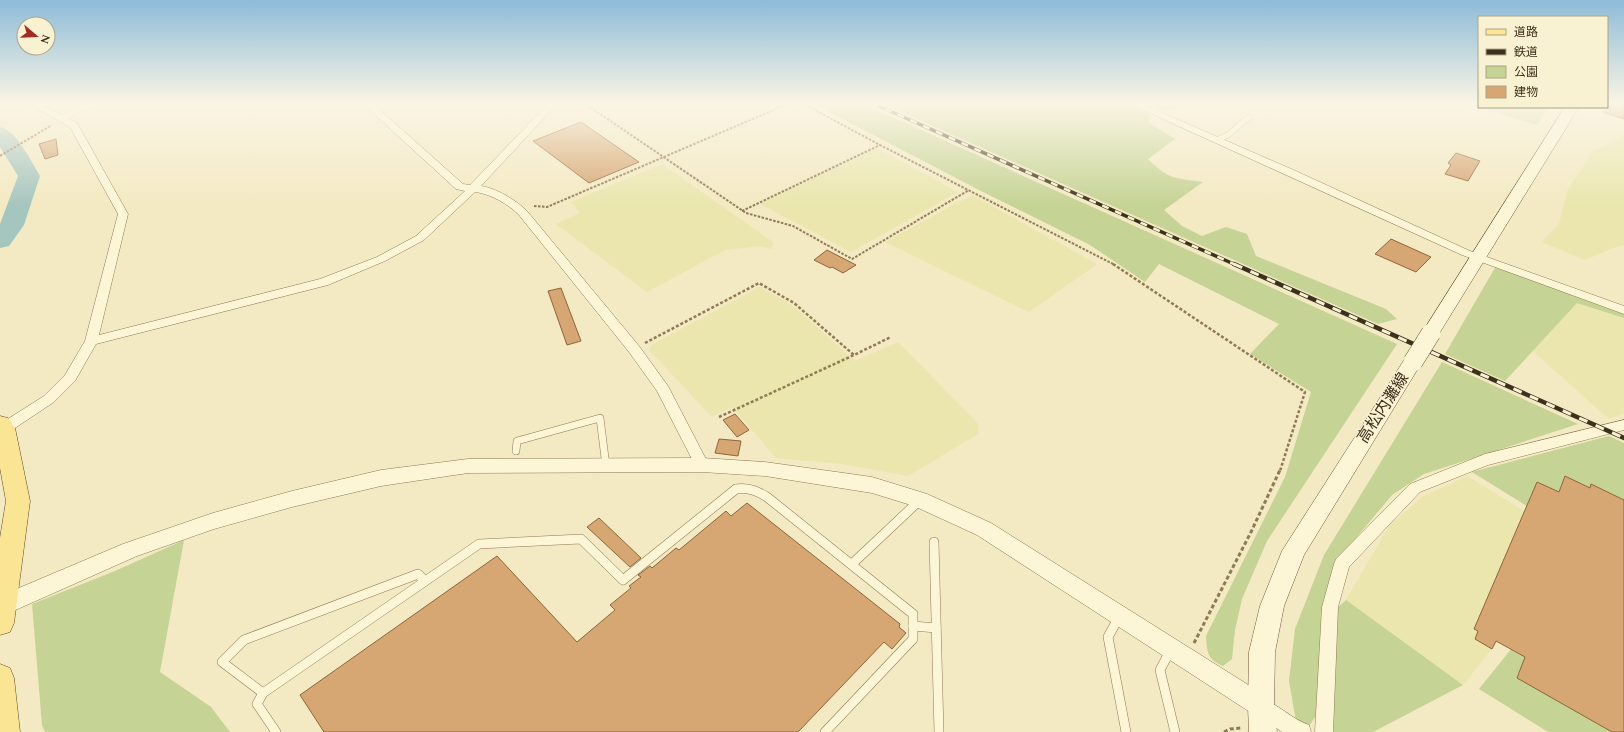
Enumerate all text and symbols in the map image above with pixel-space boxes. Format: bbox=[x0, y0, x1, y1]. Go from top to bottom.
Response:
north arrow bbox=[16, 16, 56, 56]
legend bbox=[1478, 16, 1608, 108]
text: 道路 bbox=[1514, 23, 1538, 42]
text: N bbox=[35, 32, 54, 46]
text: 鉄道 bbox=[1514, 43, 1538, 62]
text: 公園 bbox=[1514, 63, 1538, 82]
text: 建物 bbox=[1514, 83, 1538, 102]
street label: 高松内灘線 bbox=[1351, 368, 1415, 448]

